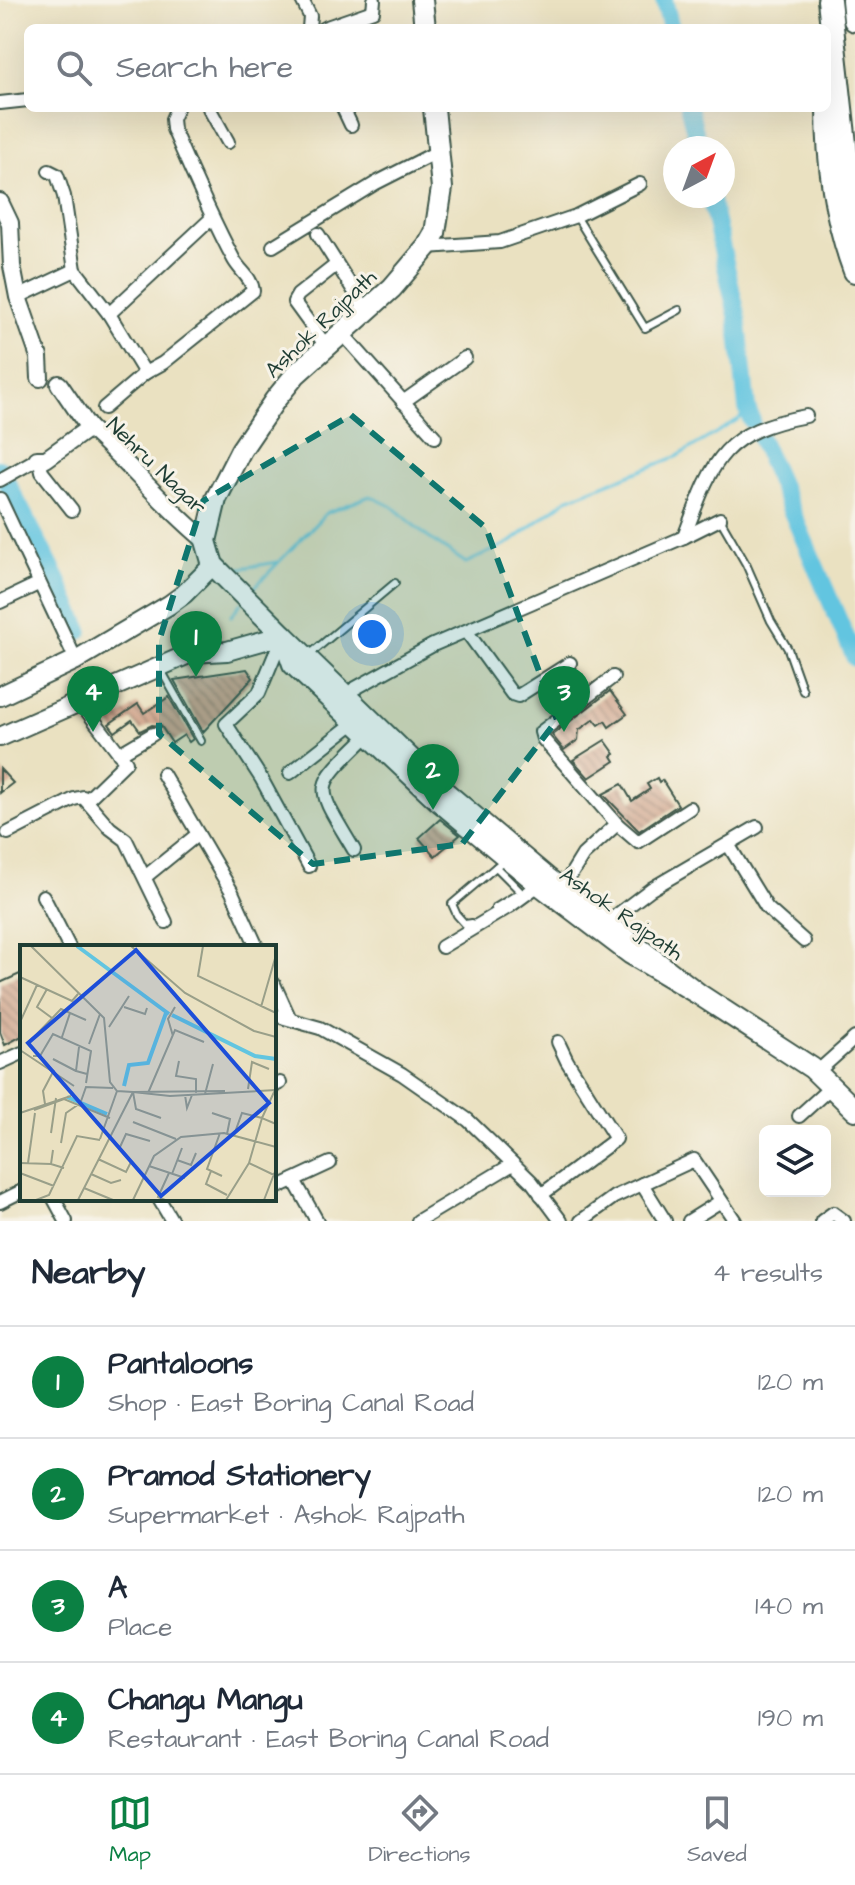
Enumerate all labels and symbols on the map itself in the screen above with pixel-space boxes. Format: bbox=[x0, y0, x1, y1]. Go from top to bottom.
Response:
north arrow bbox=[663, 136, 735, 208]
street label: Ashok Rajpath bbox=[258, 263, 384, 386]
street label: Nehru Nagar bbox=[98, 410, 213, 523]
pin: 1 bbox=[170, 611, 222, 677]
your location bbox=[352, 614, 392, 654]
pin: 4 bbox=[67, 666, 119, 732]
pin: 3 bbox=[538, 666, 590, 732]
pin: 2 bbox=[407, 744, 459, 810]
street label: Ashok Rajpath bbox=[553, 860, 689, 968]
inset map bbox=[20, 945, 276, 1201]

